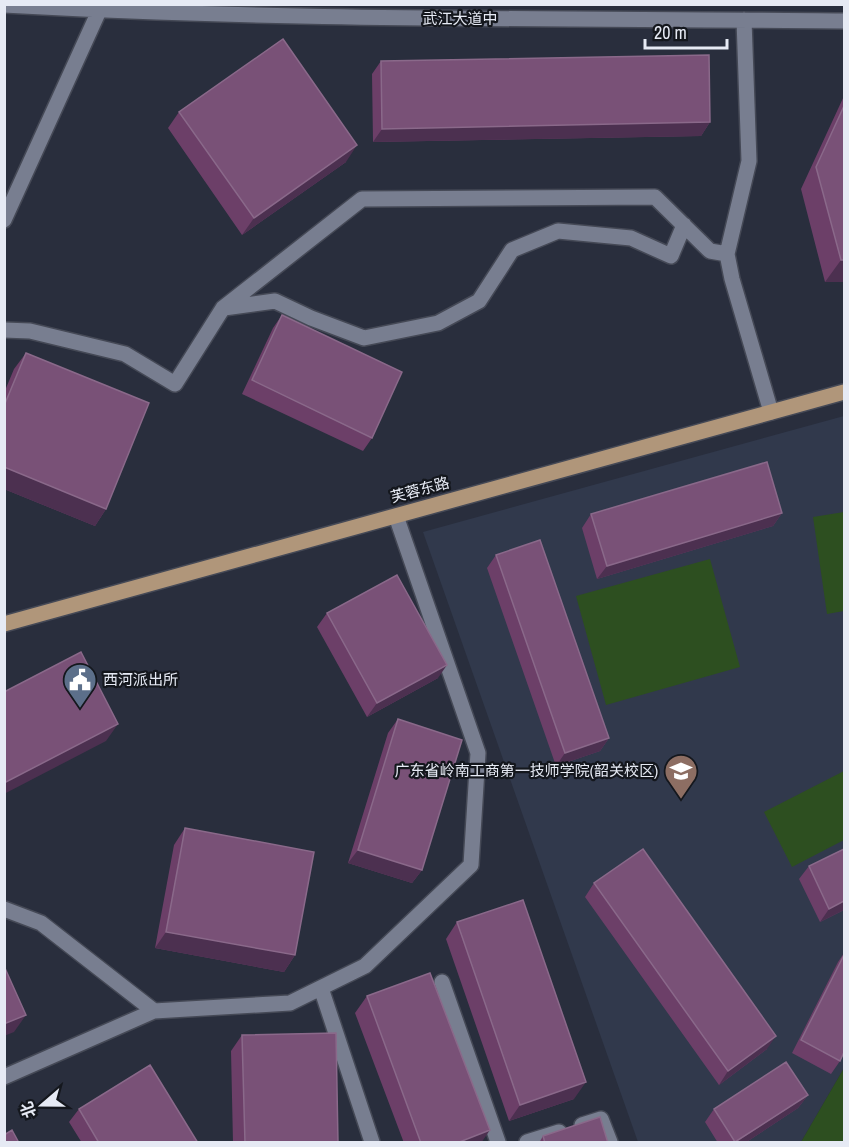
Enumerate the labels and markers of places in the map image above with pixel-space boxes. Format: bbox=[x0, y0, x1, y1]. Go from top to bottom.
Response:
public building icon: 西河派出所 bbox=[62, 662, 98, 709]
place label: 西河派出所 bbox=[103, 669, 178, 690]
school or university icon: 广东省岭南工商第一技师学院(韶关校区) bbox=[663, 753, 699, 800]
place label: 广东省岭南工商第一技师学院(韶关校区) bbox=[395, 760, 658, 781]

